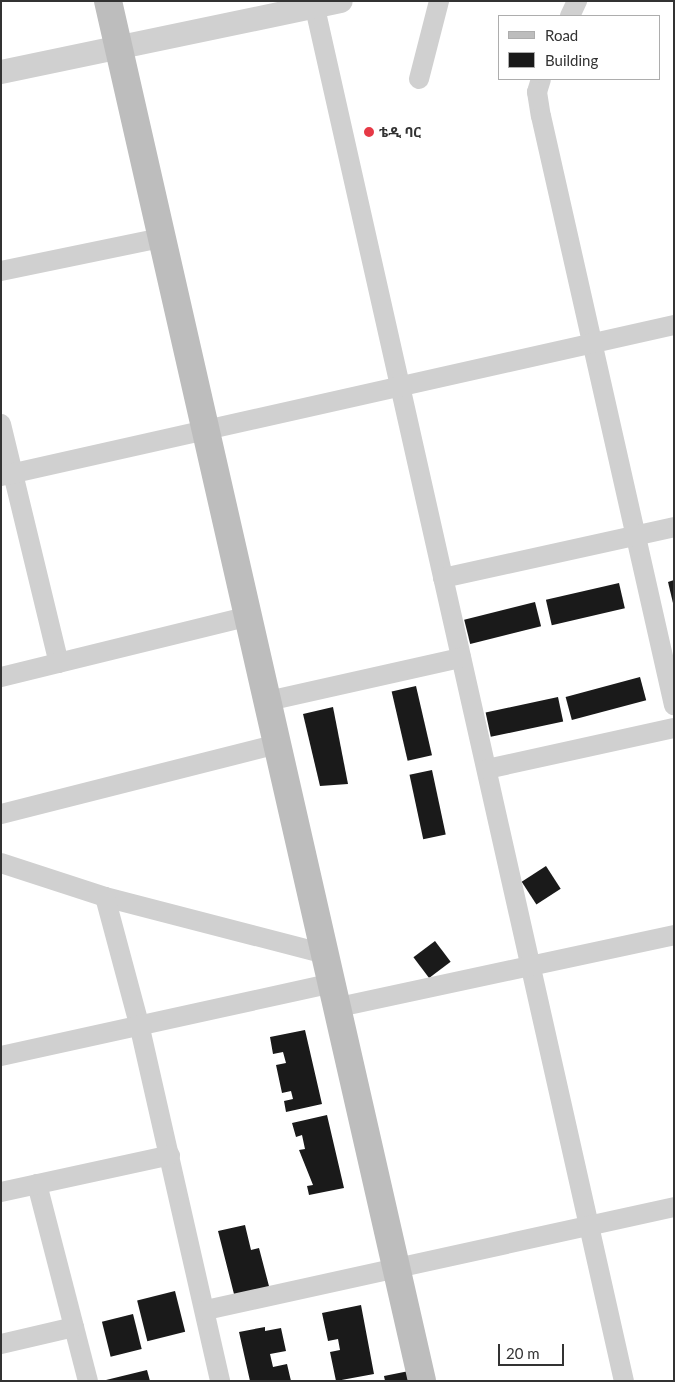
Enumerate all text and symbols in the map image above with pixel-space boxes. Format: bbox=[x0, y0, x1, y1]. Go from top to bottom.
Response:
legend bbox=[498, 15, 660, 80]
text: Road bbox=[545, 26, 578, 44]
text: Building bbox=[545, 51, 598, 69]
place label: ቴዲ ባር bbox=[379, 124, 421, 140]
marker: ቴዲ ባር bbox=[363, 126, 375, 138]
scale bar bbox=[500, 1334, 566, 1366]
text: 20 m bbox=[506, 1344, 540, 1362]

